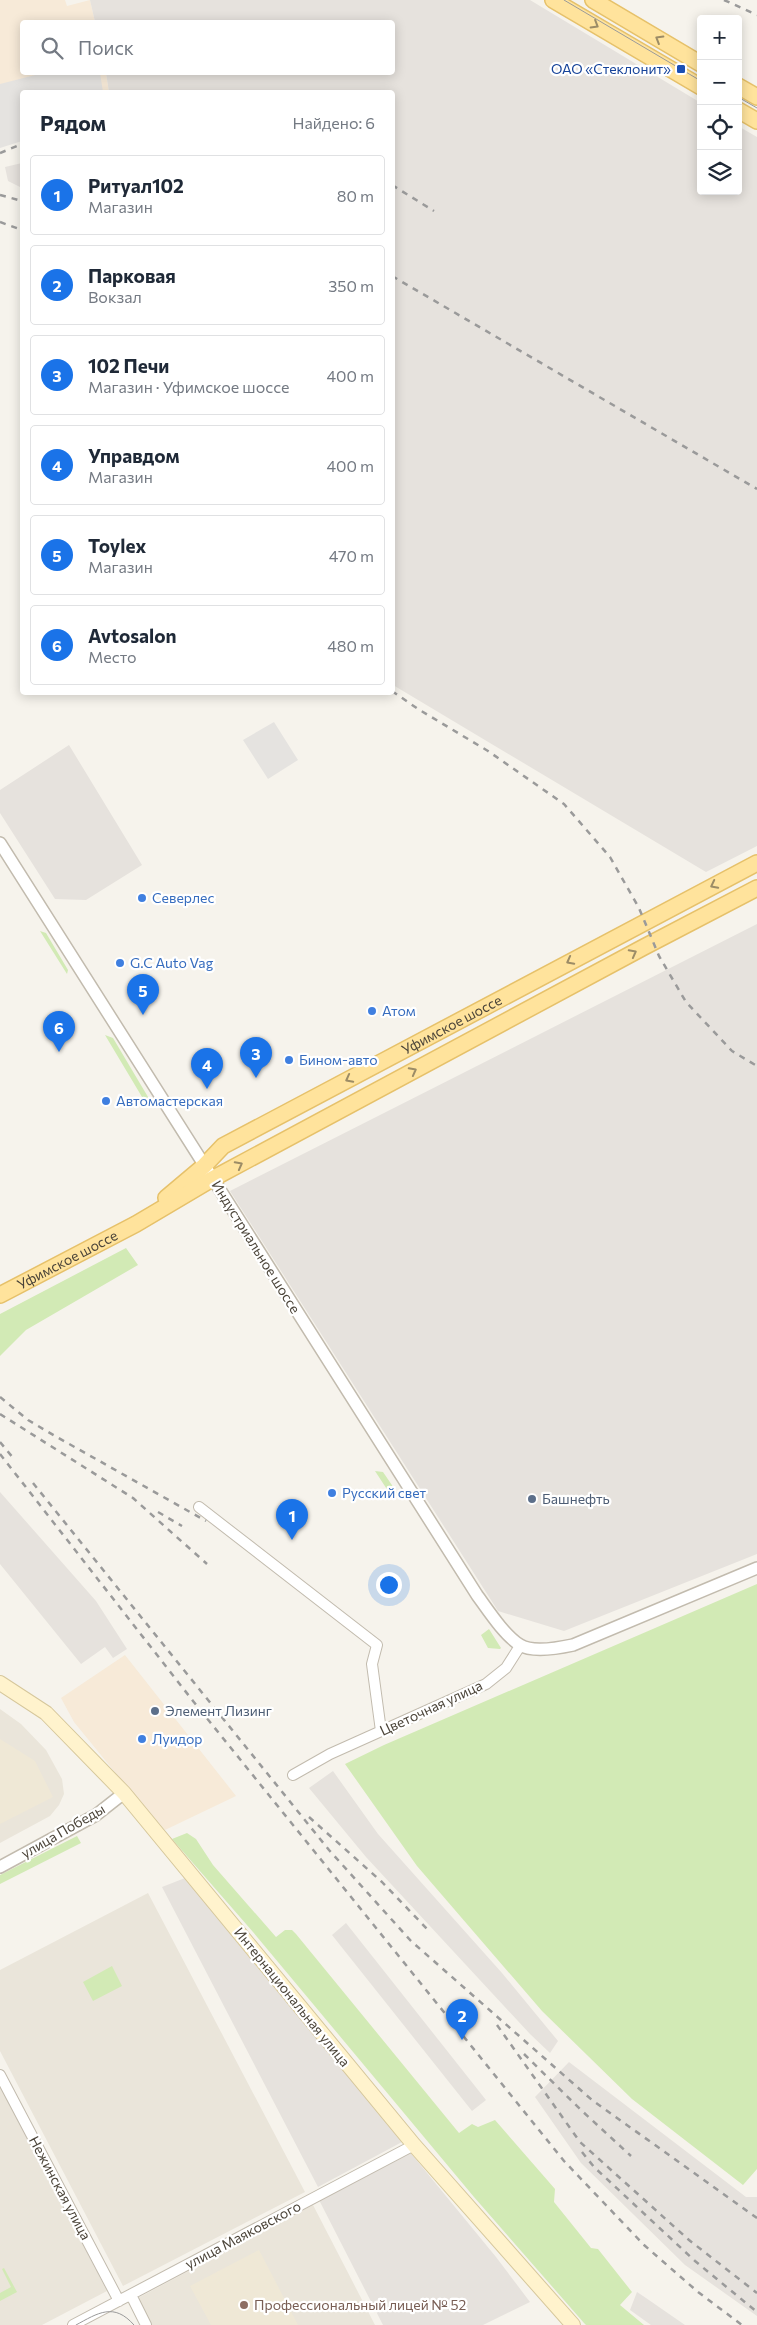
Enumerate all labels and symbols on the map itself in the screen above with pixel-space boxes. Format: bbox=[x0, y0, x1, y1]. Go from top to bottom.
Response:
one-way arrow bbox=[589, 18, 598, 28]
one-way arrow bbox=[655, 35, 664, 45]
place label: ОАО «Стеклонит» bbox=[551, 60, 671, 77]
marker: ОАО «Стеклонит» bbox=[675, 63, 687, 75]
one-way arrow bbox=[710, 879, 719, 889]
place label: Северлес bbox=[152, 889, 214, 906]
marker: Северлес bbox=[136, 892, 148, 904]
one-way arrow bbox=[628, 949, 637, 959]
place label: G.C Auto Vag bbox=[130, 954, 214, 971]
one-way arrow bbox=[566, 955, 575, 965]
marker: G.C Auto Vag bbox=[114, 957, 126, 969]
pin: 5 bbox=[127, 974, 159, 1015]
street label: Уфимское шоссе bbox=[398, 991, 504, 1058]
place label: Атом bbox=[382, 1002, 416, 1019]
marker: Атом bbox=[366, 1005, 378, 1017]
pin: 6 bbox=[43, 1011, 75, 1052]
pin: 3 bbox=[240, 1037, 272, 1078]
pin: 4 bbox=[191, 1048, 223, 1089]
place label: Бином-авто bbox=[299, 1051, 378, 1068]
marker: Бином-авто bbox=[283, 1054, 295, 1066]
one-way arrow bbox=[407, 1068, 416, 1078]
one-way arrow bbox=[346, 1073, 355, 1083]
place label: Автомастерская bbox=[116, 1092, 223, 1109]
marker: Автомастерская bbox=[100, 1095, 112, 1107]
one-way arrow bbox=[233, 1161, 242, 1171]
street label: Индустриальное шоссе bbox=[209, 1177, 304, 1316]
street label: Уфимское шоссе bbox=[14, 1226, 120, 1293]
place label: Русский свет bbox=[342, 1484, 427, 1501]
marker: Русский свет bbox=[326, 1487, 338, 1499]
place label: Башнефть bbox=[542, 1490, 610, 1507]
marker: Башнефть bbox=[526, 1493, 538, 1505]
pin: 1 bbox=[276, 1499, 308, 1540]
your location bbox=[376, 1572, 402, 1598]
street label: Цветочная улица bbox=[377, 1676, 485, 1739]
place label: Элемент Лизинг bbox=[165, 1702, 272, 1719]
marker: Элемент Лизинг bbox=[149, 1705, 161, 1717]
place label: Луидор bbox=[152, 1730, 203, 1747]
marker: Луидор bbox=[136, 1733, 148, 1745]
street label: улица Победы bbox=[18, 1800, 108, 1861]
street label: Интернациональная улица bbox=[231, 1924, 354, 2070]
pin: 2 bbox=[446, 1999, 478, 2040]
street label: Нежинская улица bbox=[26, 2133, 95, 2243]
street label: улица Маяковского bbox=[182, 2197, 304, 2272]
place label: Профессиональный лицей № 52 bbox=[254, 2296, 466, 2313]
marker: Профессиональный лицей № 52 bbox=[238, 2299, 250, 2311]

